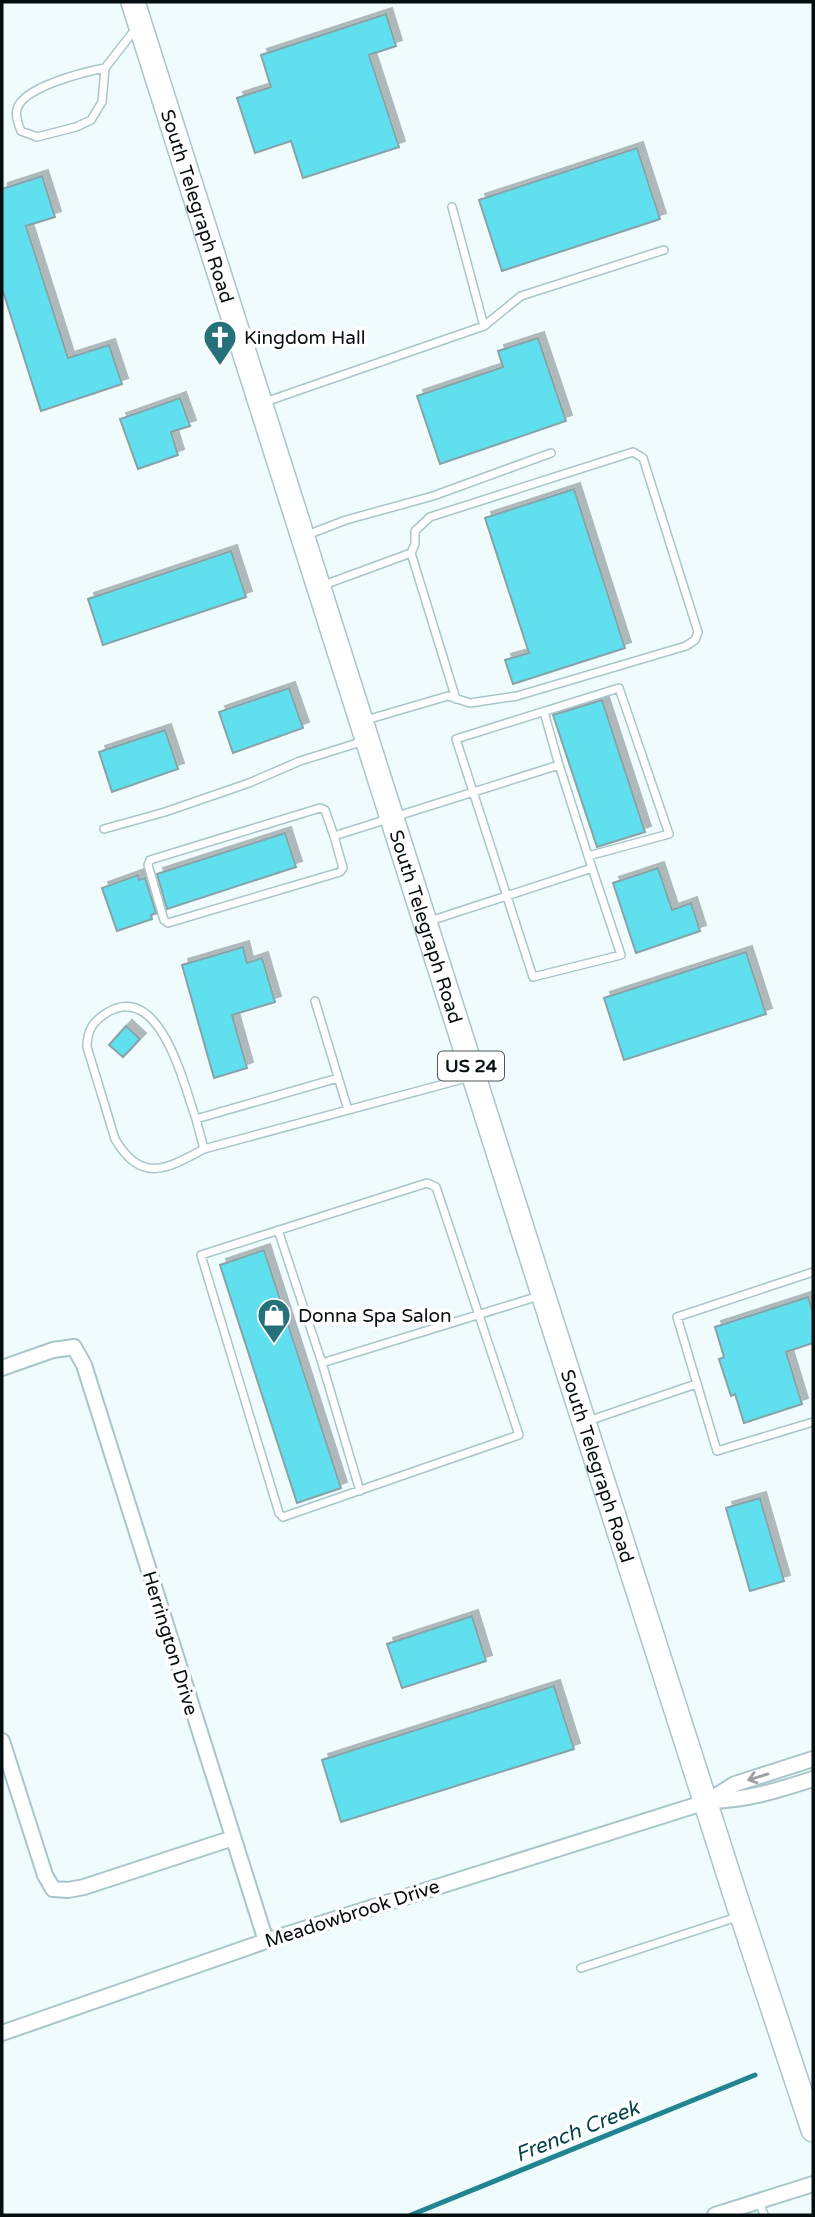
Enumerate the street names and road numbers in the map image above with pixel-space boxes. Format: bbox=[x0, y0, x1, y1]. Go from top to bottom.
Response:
street label: South Telegraph Road bbox=[156, 107, 238, 306]
street label: South Telegraph Road bbox=[384, 827, 466, 1026]
road number: US 24 bbox=[438, 1051, 504, 1080]
street label: South Telegraph Road bbox=[556, 1367, 638, 1566]
street label: Herrington Drive bbox=[138, 1569, 202, 1718]
street label: Meadowbrook Drive bbox=[262, 1875, 442, 1953]

